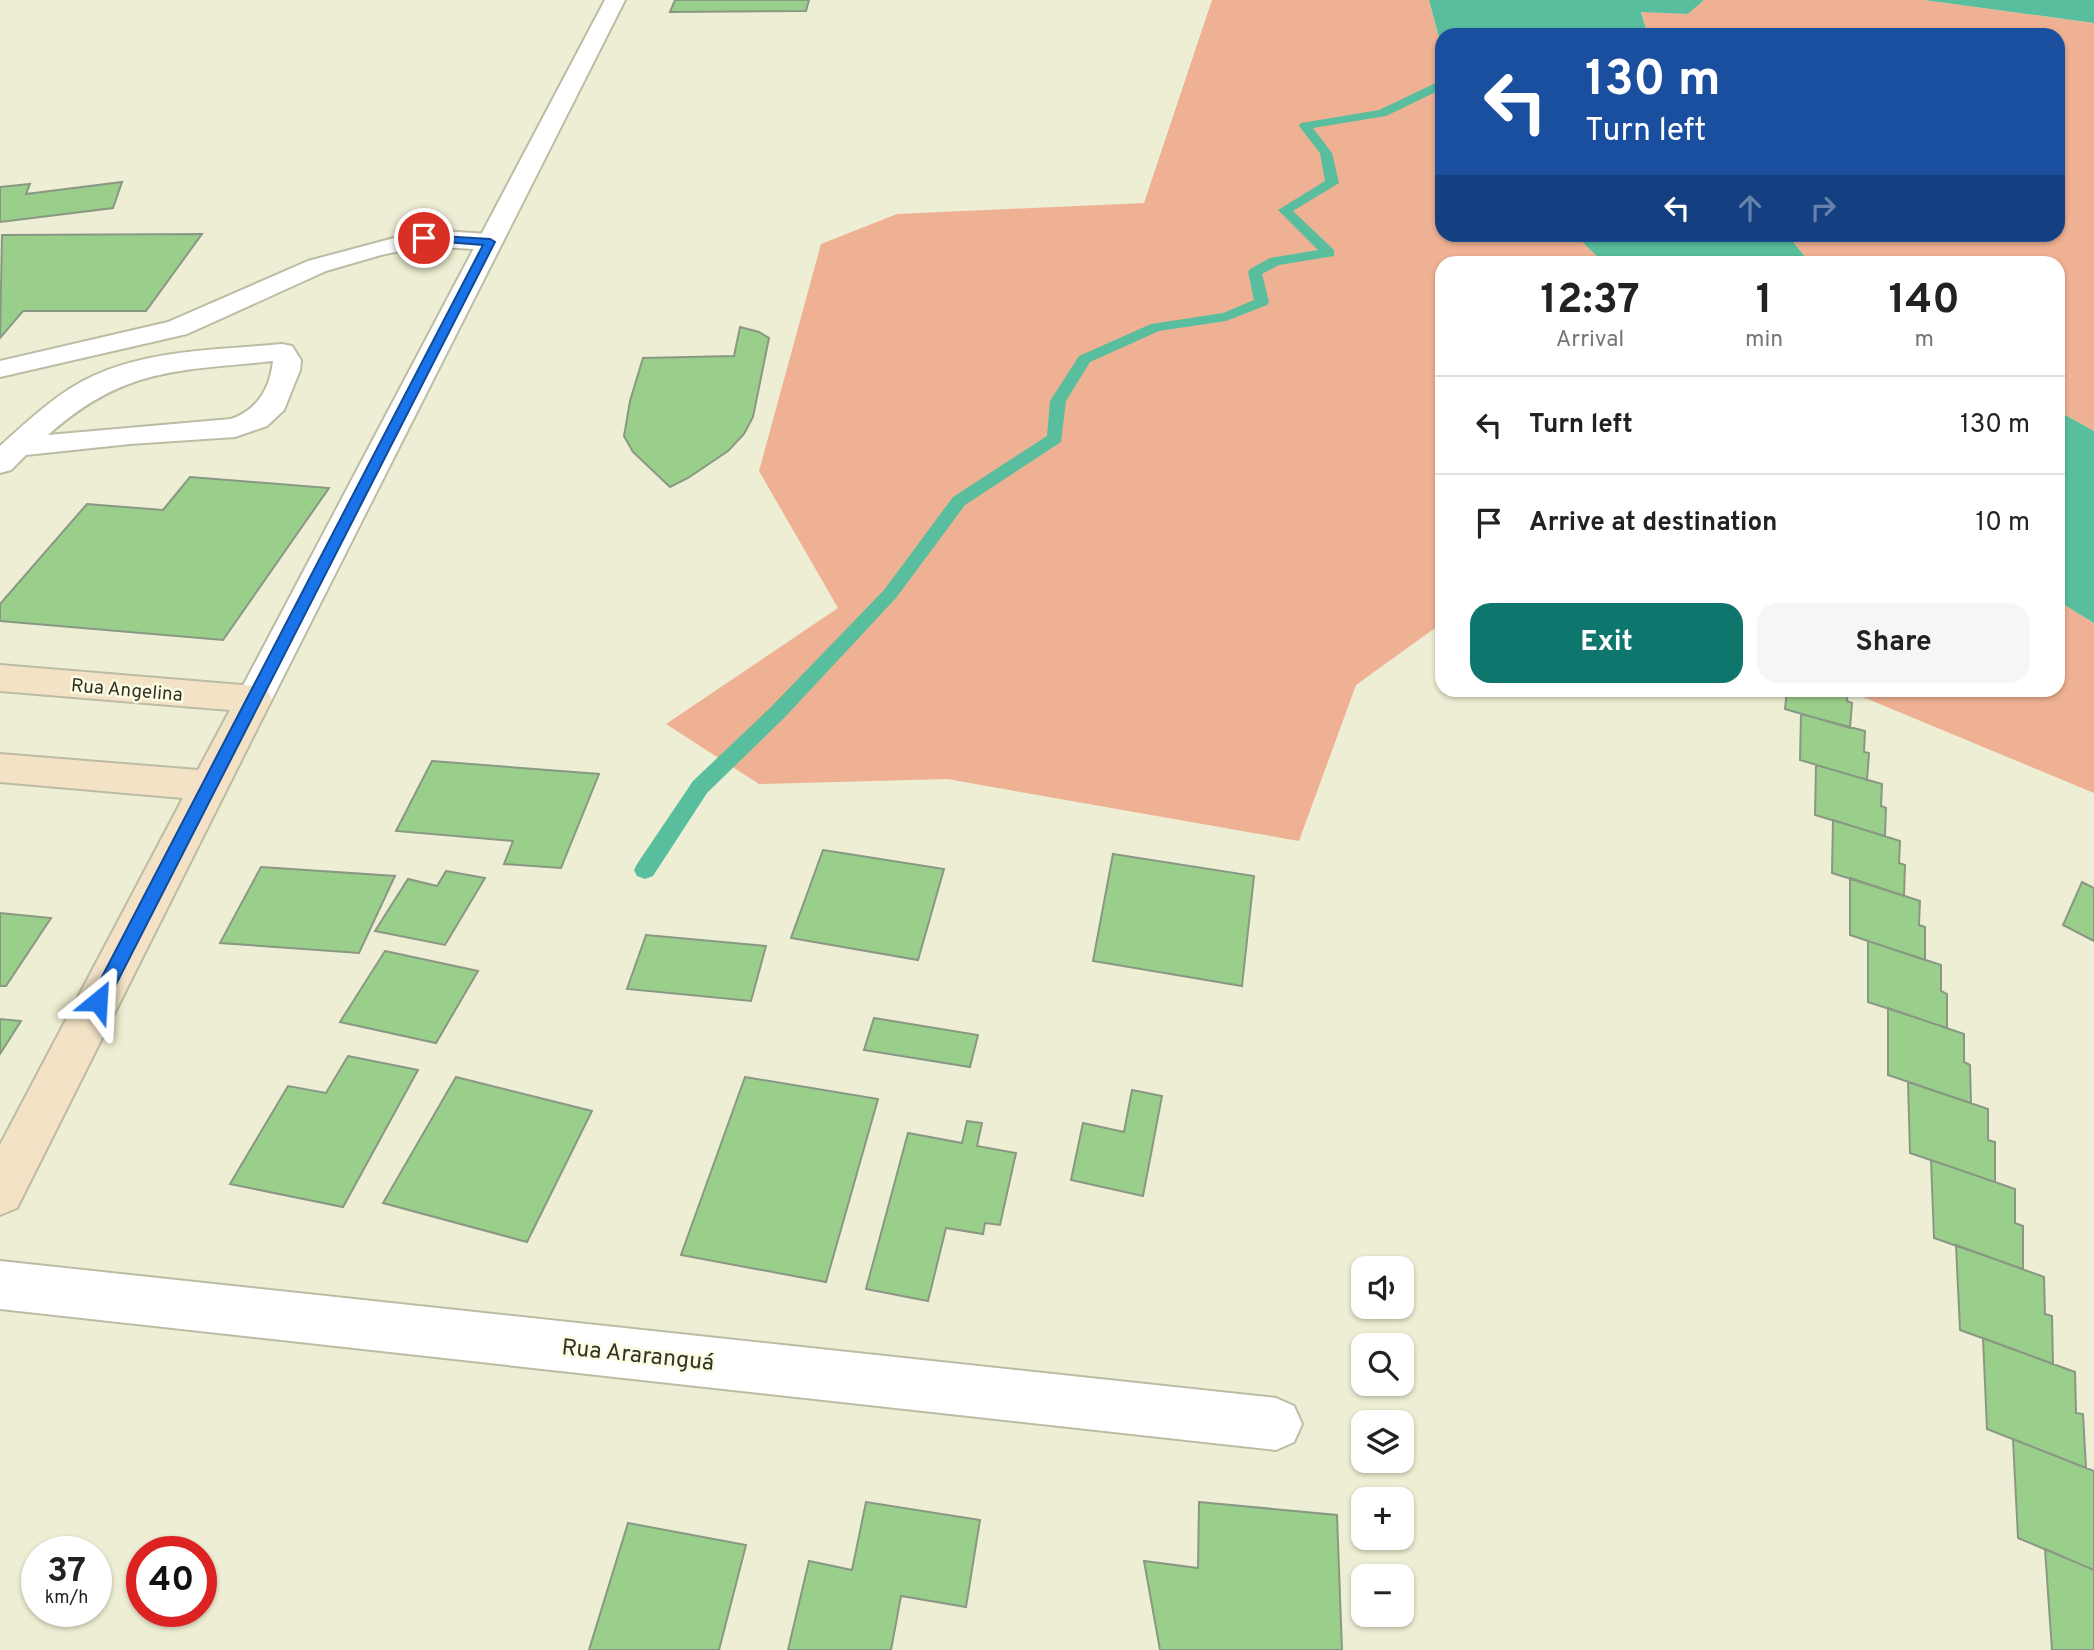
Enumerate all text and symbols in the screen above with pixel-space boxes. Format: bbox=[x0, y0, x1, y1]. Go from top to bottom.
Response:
text: 130 m bbox=[1585, 51, 1721, 113]
icon: left bbox=[1470, 56, 1561, 147]
text: Turn left bbox=[1585, 112, 1706, 152]
icon: left bbox=[1658, 189, 1696, 227]
icon: ahead bbox=[1731, 189, 1769, 227]
icon: right bbox=[1804, 189, 1842, 227]
pin bbox=[394, 208, 454, 268]
icon: arrive bbox=[405, 219, 443, 257]
text: 12:37 bbox=[1540, 275, 1640, 328]
text: 1 bbox=[1756, 275, 1773, 328]
text: 140 bbox=[1888, 275, 1960, 328]
text: Arrival bbox=[1556, 326, 1624, 355]
text: min bbox=[1745, 326, 1783, 355]
text: m bbox=[1914, 326, 1934, 355]
icon: left bbox=[1470, 406, 1508, 444]
text: Turn left bbox=[1529, 409, 1633, 442]
text: 130 m bbox=[1960, 409, 2030, 442]
icon: arrive bbox=[1470, 504, 1508, 542]
text: Arrive at destination bbox=[1529, 507, 1777, 540]
text: 10 m bbox=[1975, 507, 2030, 540]
button: Exit bbox=[1470, 603, 1743, 683]
button: Share bbox=[1757, 603, 2030, 683]
street label: Rua Angelina bbox=[70, 674, 184, 708]
position arrow bbox=[61, 964, 135, 1038]
map controls bbox=[1351, 1256, 1414, 1627]
button: sound bbox=[1351, 1256, 1414, 1319]
button: search bbox=[1351, 1333, 1414, 1396]
street label: Rua Araranguá bbox=[560, 1334, 715, 1379]
button: layers bbox=[1351, 1410, 1414, 1473]
button: + bbox=[1351, 1487, 1414, 1550]
speed limit sign: 40 bbox=[126, 1536, 217, 1627]
text: 37 bbox=[47, 1550, 86, 1594]
button: − bbox=[1351, 1564, 1414, 1627]
text: km/h bbox=[45, 1587, 88, 1610]

